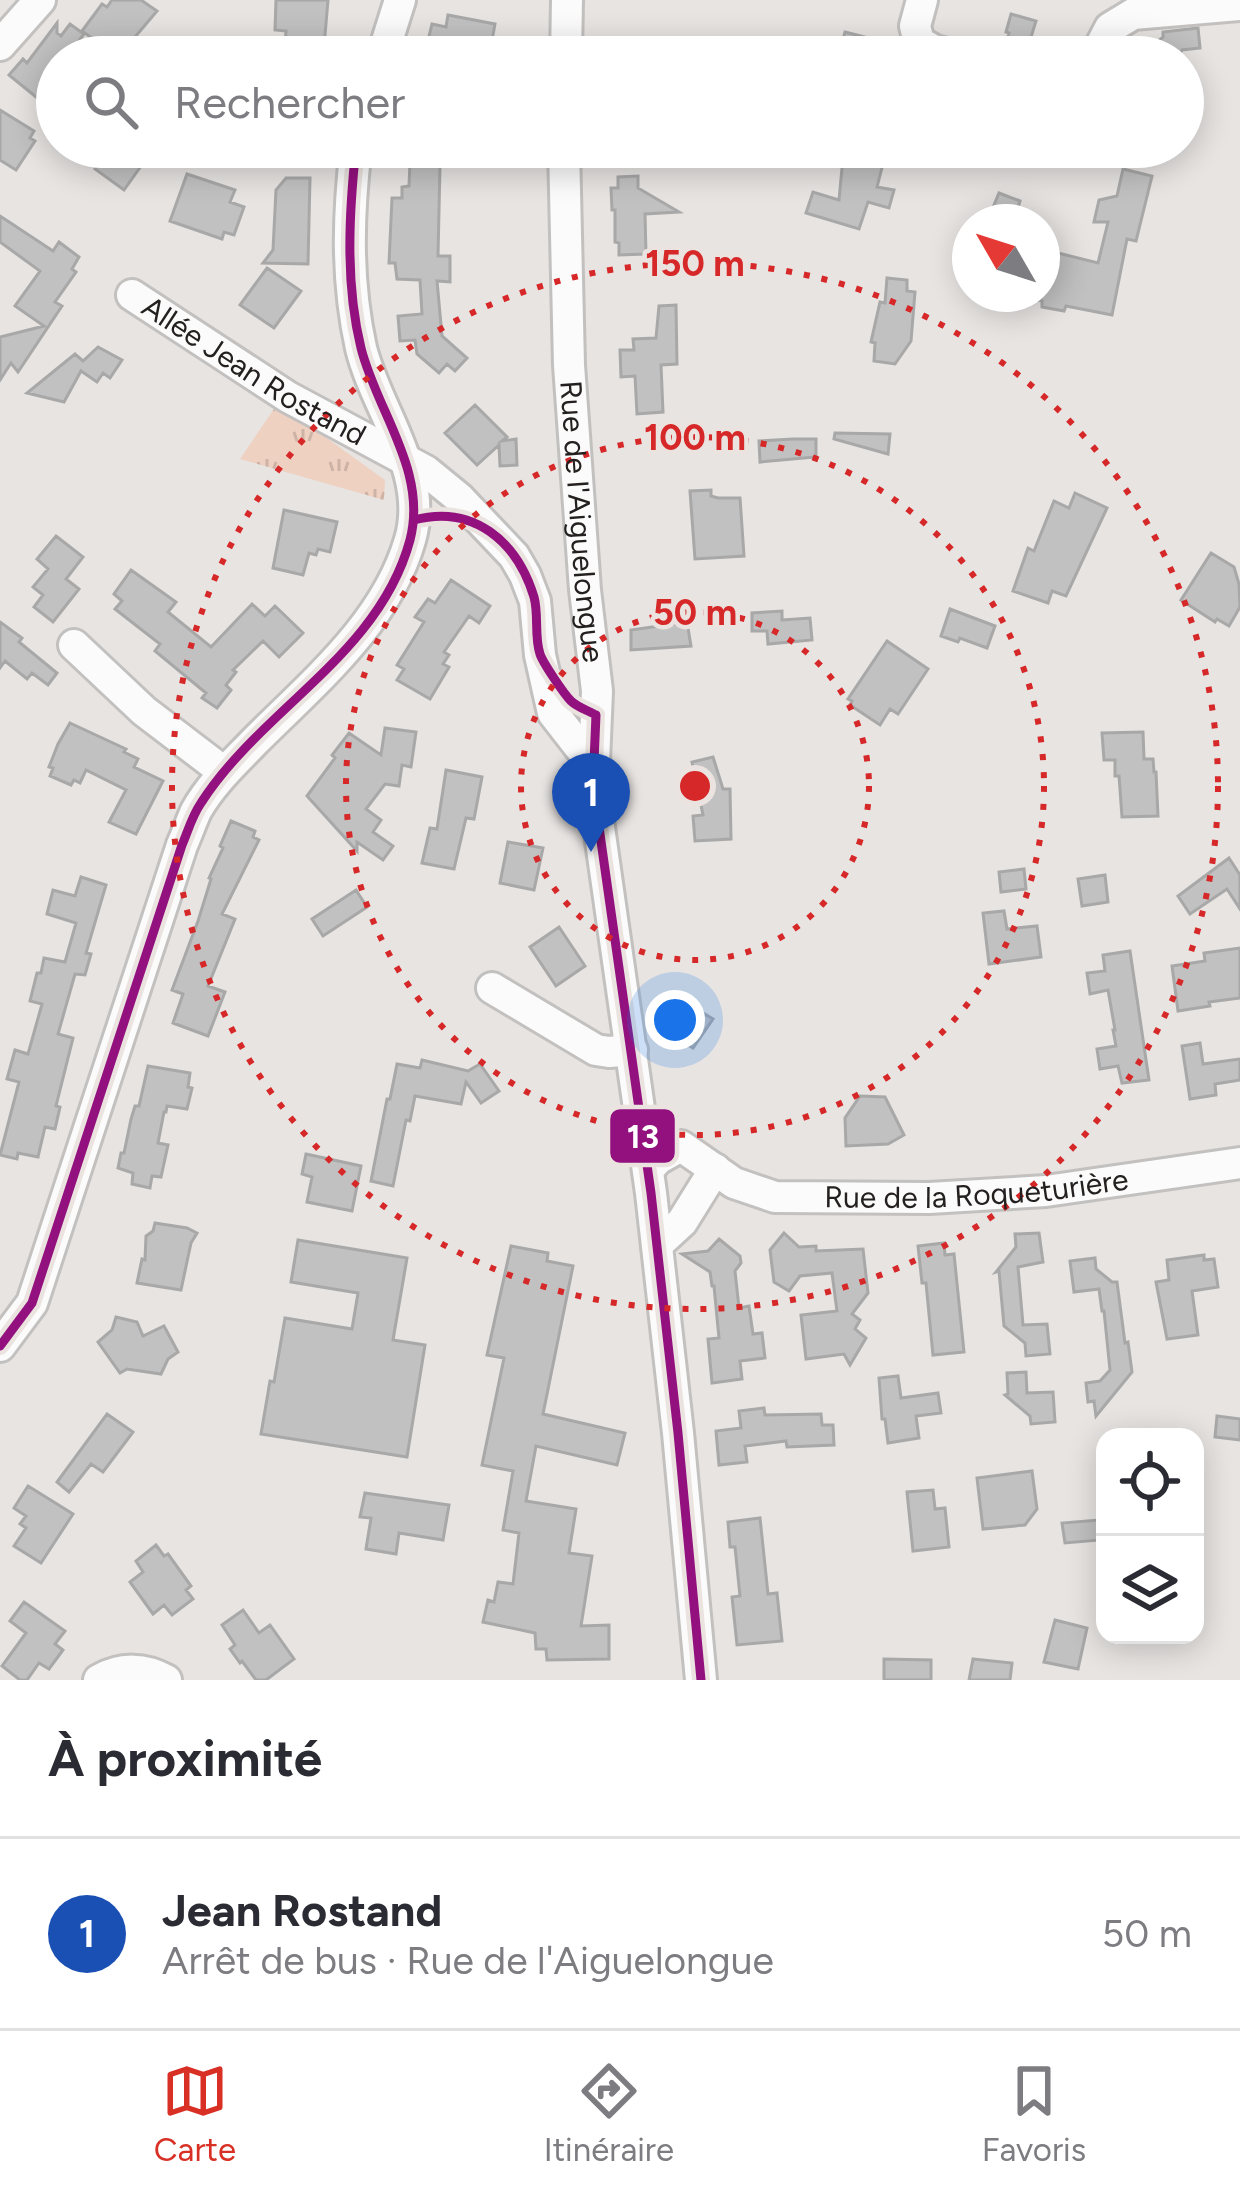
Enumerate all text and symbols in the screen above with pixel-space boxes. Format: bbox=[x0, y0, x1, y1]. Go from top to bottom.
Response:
search box bbox=[36, 36, 1204, 168]
icon: search bbox=[78, 69, 144, 135]
text: Rechercher bbox=[174, 75, 405, 129]
north arrow bbox=[952, 204, 1060, 312]
text: 150 m bbox=[645, 242, 745, 285]
street label: Allée Jean Rostand bbox=[135, 288, 373, 453]
street label: Rue de l'Aiguelongue bbox=[552, 379, 612, 664]
text: 100 m bbox=[644, 416, 746, 459]
text: 50 m bbox=[653, 591, 737, 634]
pin: 1 bbox=[552, 753, 630, 852]
centre of rings bbox=[674, 765, 716, 807]
your location bbox=[645, 990, 705, 1050]
line badge: 13 bbox=[608, 1107, 677, 1165]
text: 13 bbox=[627, 1117, 659, 1156]
street label: Rue de la Roqueturière bbox=[824, 1160, 1131, 1216]
map controls bbox=[1096, 1428, 1204, 1644]
button: locate bbox=[1096, 1428, 1204, 1536]
button: layers bbox=[1096, 1536, 1204, 1644]
text: À proximité bbox=[48, 1728, 322, 1789]
text: Jean Rostand bbox=[162, 1883, 442, 1937]
text: 1 bbox=[79, 1910, 95, 1957]
text: 50 m bbox=[1102, 1910, 1192, 1957]
text: Arrêt de bus · Rue de l'Aiguelongue bbox=[162, 1937, 774, 1984]
tab: Carte bbox=[154, 2058, 236, 2169]
tab: Itinéraire bbox=[544, 2058, 674, 2169]
tab: Favoris bbox=[982, 2058, 1086, 2169]

